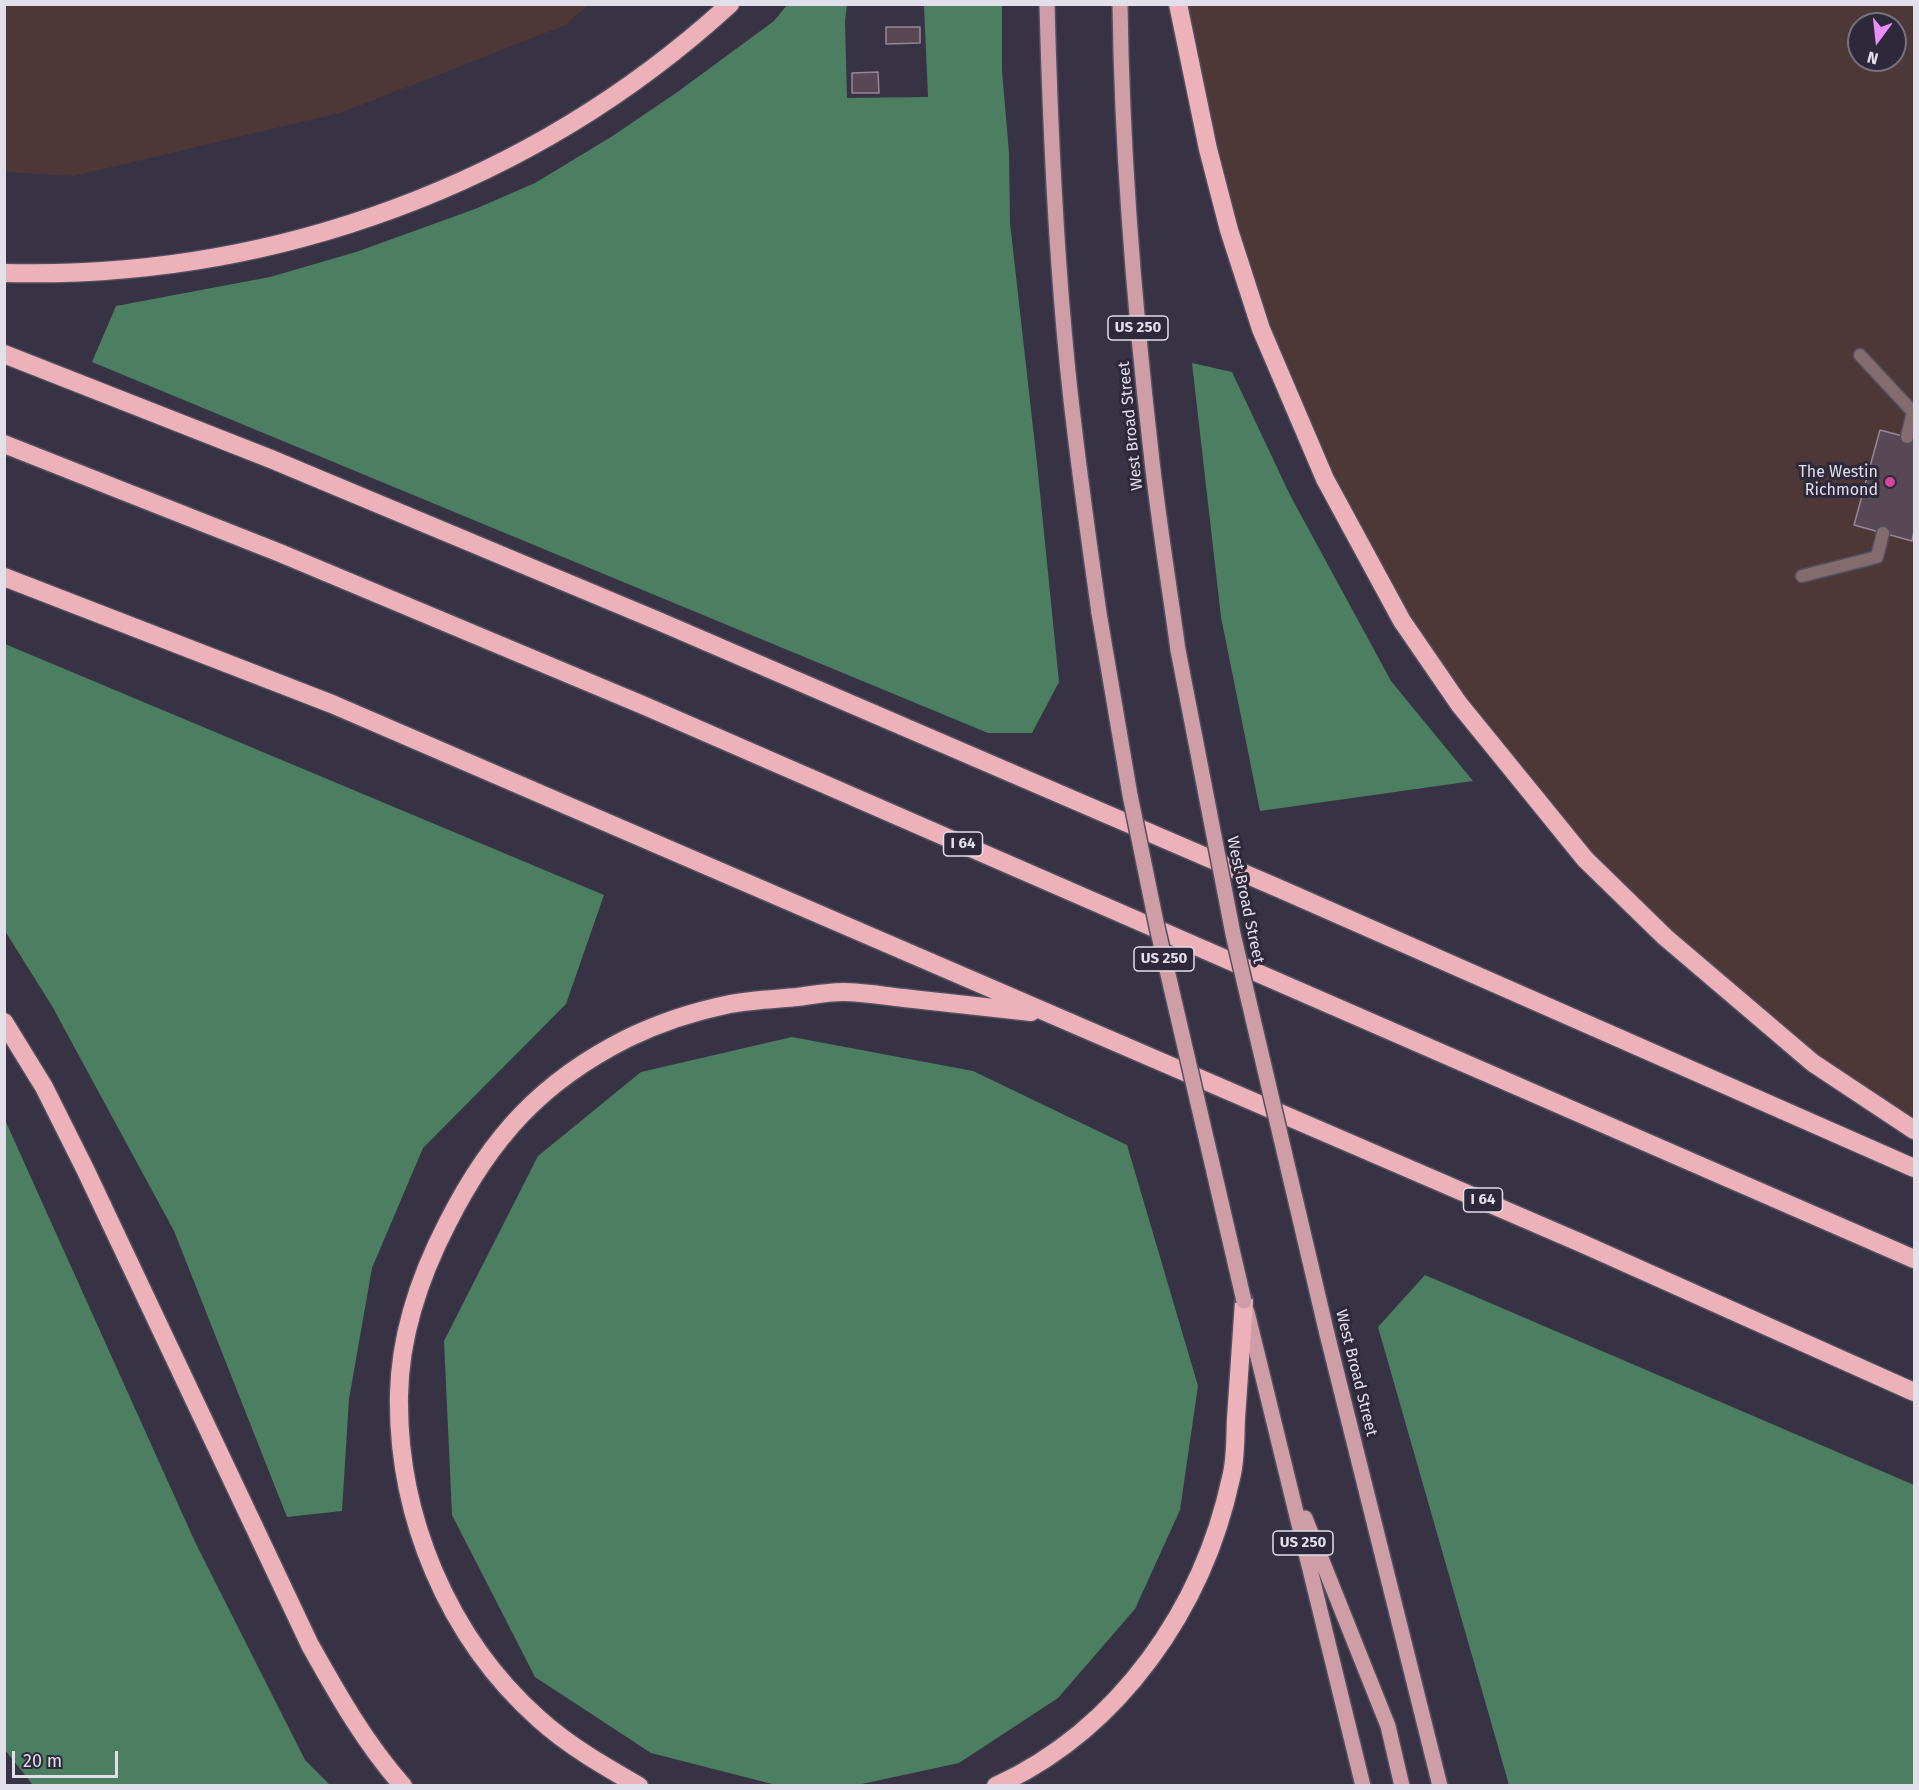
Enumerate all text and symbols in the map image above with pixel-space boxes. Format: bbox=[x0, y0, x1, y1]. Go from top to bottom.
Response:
north arrow bbox=[1847, 12, 1907, 72]
text: N bbox=[1865, 47, 1880, 68]
road number: US 250 bbox=[1108, 316, 1168, 340]
street label: West Broad Street bbox=[1115, 360, 1147, 492]
place label: The Westin Richmond bbox=[1798, 463, 1878, 501]
marker: The Westin Richmond bbox=[1883, 475, 1897, 489]
road number: I 64 bbox=[944, 832, 982, 856]
street label: West Broad Street bbox=[1222, 835, 1268, 965]
road number: US 250 bbox=[1134, 947, 1194, 971]
road number: I 64 bbox=[1464, 1188, 1502, 1212]
street label: West Broad Street bbox=[1331, 1308, 1381, 1438]
road number: US 250 bbox=[1273, 1531, 1333, 1555]
scale bar bbox=[15, 1739, 122, 1777]
text: 20 m bbox=[23, 1750, 62, 1772]

